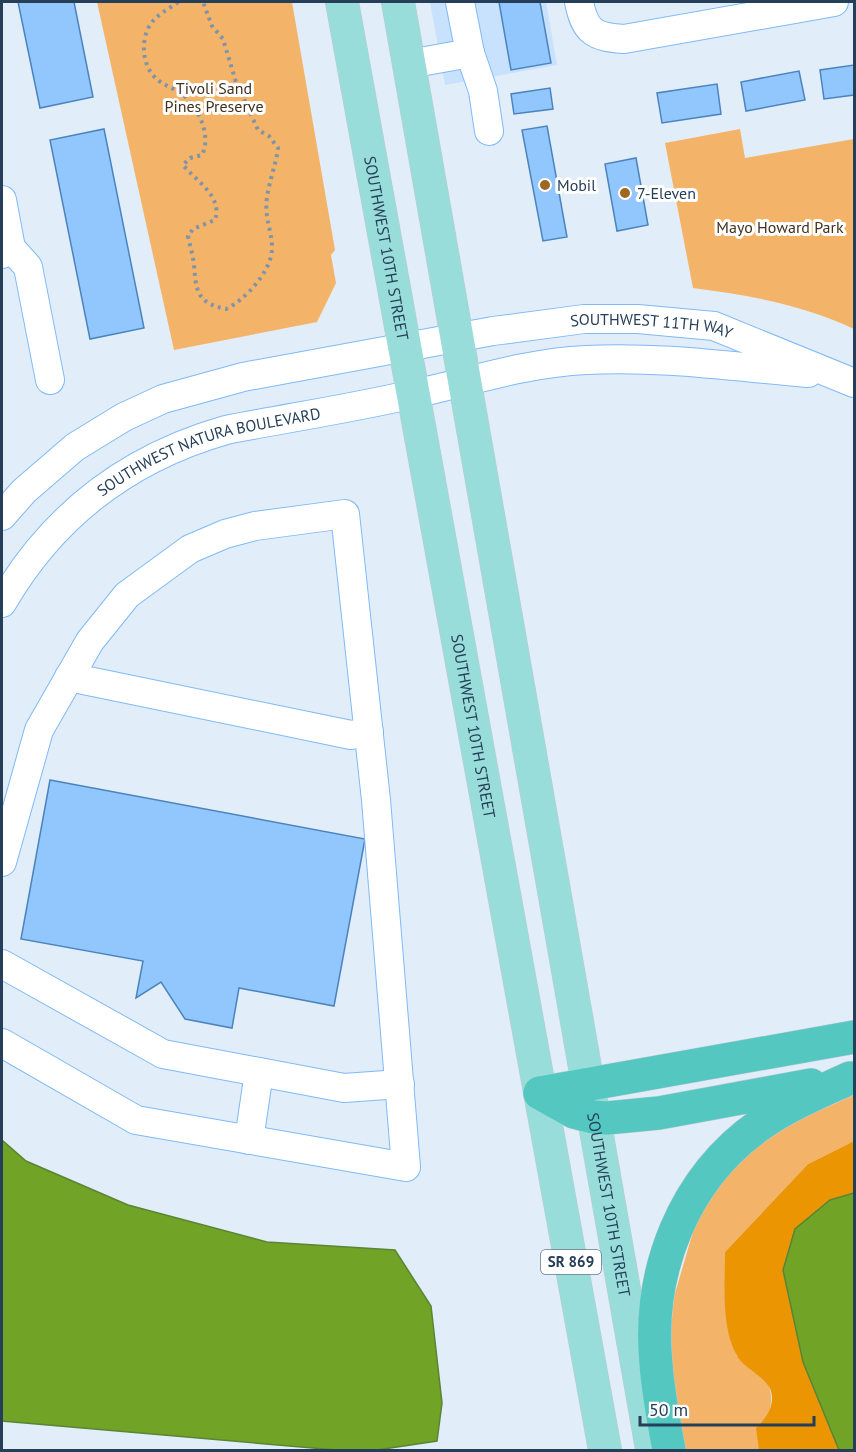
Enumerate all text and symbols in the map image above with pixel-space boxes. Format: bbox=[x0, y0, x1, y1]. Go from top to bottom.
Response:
park label: Tivoli Sand Pines Preserve bbox=[164, 78, 264, 116]
street label: SOUTHWEST 10TH STREET bbox=[360, 154, 413, 342]
place label: Mobil bbox=[557, 175, 596, 195]
marker: Mobil bbox=[538, 178, 552, 192]
place label: 7-Eleven bbox=[637, 183, 696, 203]
marker: 7-Eleven bbox=[618, 186, 632, 200]
park label: Mayo Howard Park bbox=[716, 217, 844, 237]
street label: SOUTHWEST 11TH WAY bbox=[569, 309, 736, 343]
street label: SOUTHWEST NATURA BOULEVARD bbox=[93, 403, 322, 500]
street label: SOUTHWEST 10TH STREET bbox=[447, 632, 500, 820]
street label: SOUTHWEST 10TH STREET bbox=[583, 1111, 635, 1298]
road number: SR 869 bbox=[541, 1250, 601, 1274]
scale bar bbox=[640, 1389, 814, 1427]
text: 50 m bbox=[649, 1398, 688, 1421]

